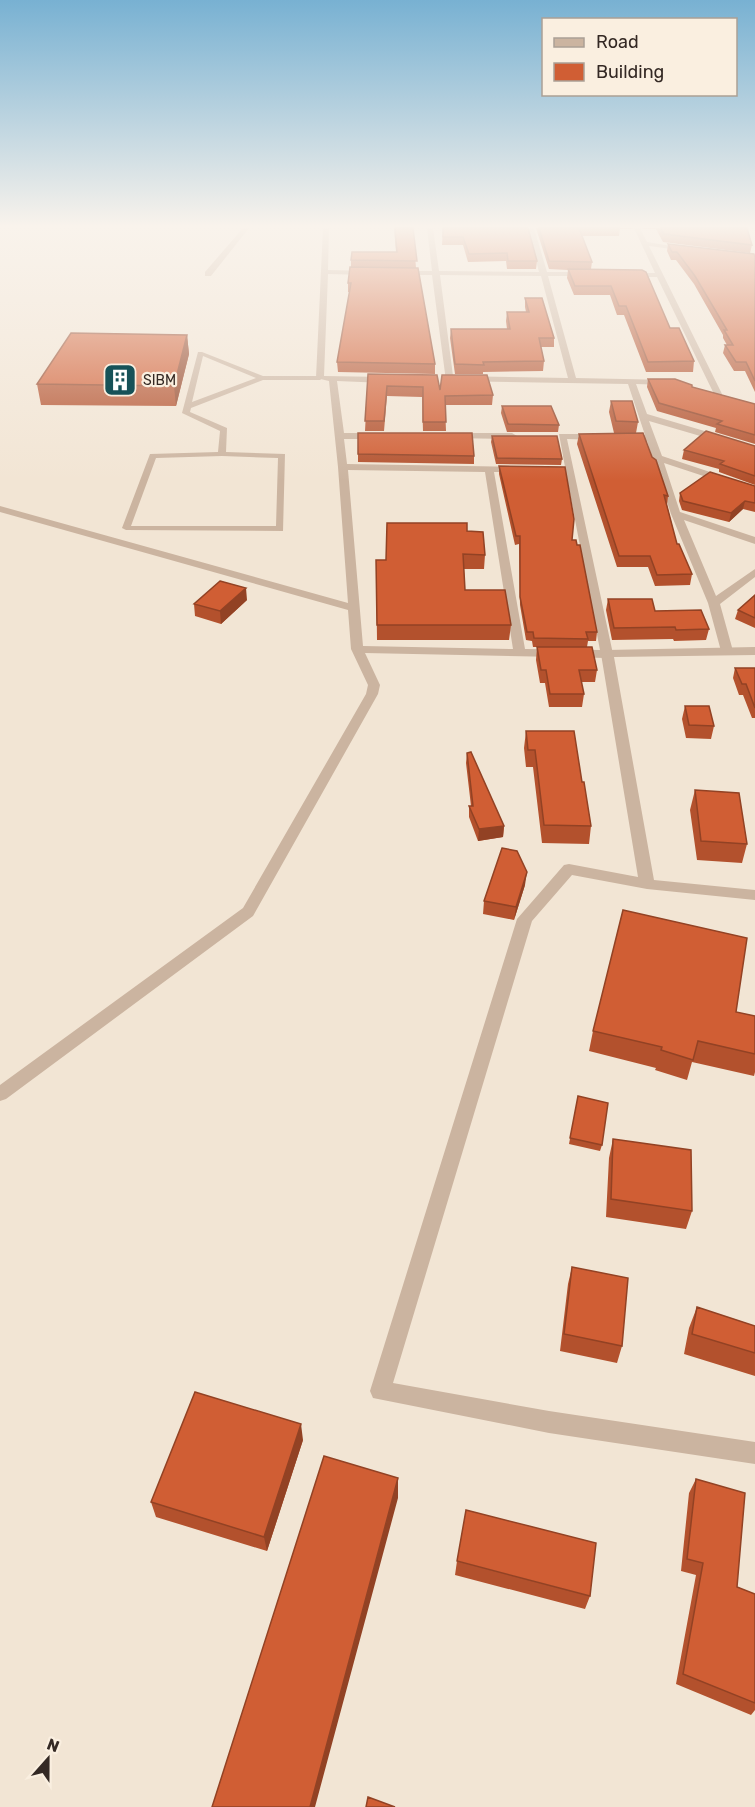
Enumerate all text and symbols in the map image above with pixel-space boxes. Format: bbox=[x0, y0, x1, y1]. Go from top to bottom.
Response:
legend bbox=[542, 18, 737, 96]
text: Road bbox=[596, 31, 639, 53]
text: Building bbox=[596, 61, 664, 83]
building icon: SIBM bbox=[102, 362, 138, 398]
place label: SIBM bbox=[143, 372, 176, 389]
north arrow bbox=[18, 1729, 78, 1789]
text: N bbox=[44, 1735, 62, 1756]

